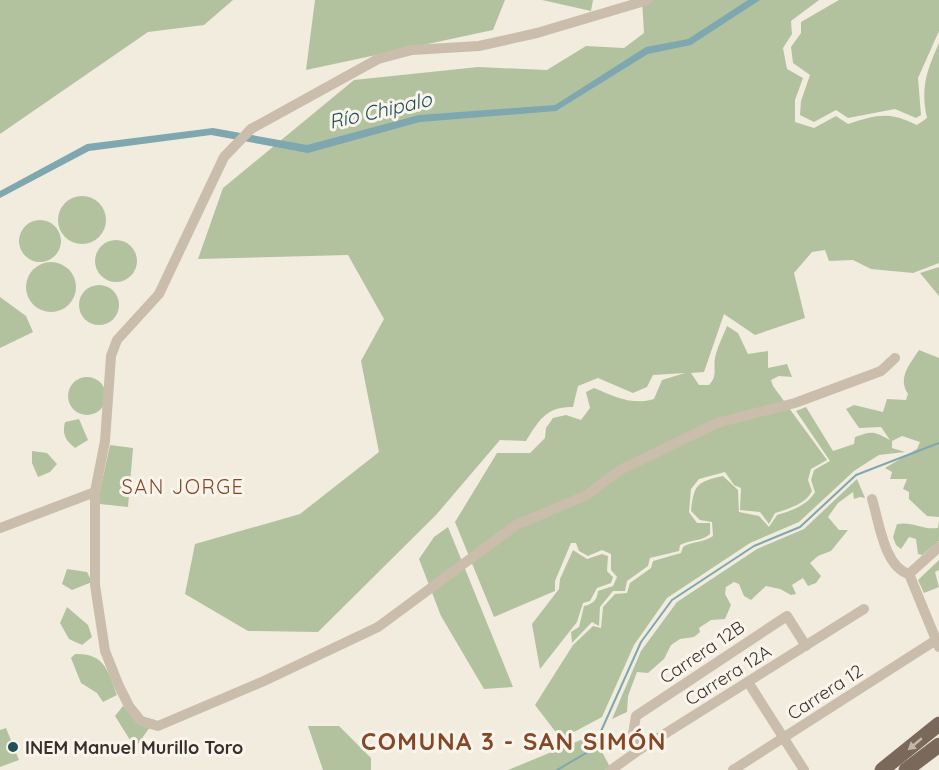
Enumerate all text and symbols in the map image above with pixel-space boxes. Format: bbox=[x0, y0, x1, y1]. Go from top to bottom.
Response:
water label: Río Chipalo bbox=[326, 86, 435, 134]
district label: SAN JORGE bbox=[122, 474, 244, 499]
street label: Carrera 12B bbox=[655, 615, 749, 689]
street label: Carrera 12A bbox=[681, 639, 776, 710]
street label: Carrera 12 bbox=[783, 659, 867, 725]
district label: COMUNA 3 - SAN SIMÓN bbox=[361, 726, 667, 756]
place label: INEM Manuel Murillo Toro bbox=[25, 736, 243, 759]
one-way arrow bbox=[908, 737, 923, 750]
marker: INEM Manuel Murillo Toro bbox=[6, 740, 20, 754]

